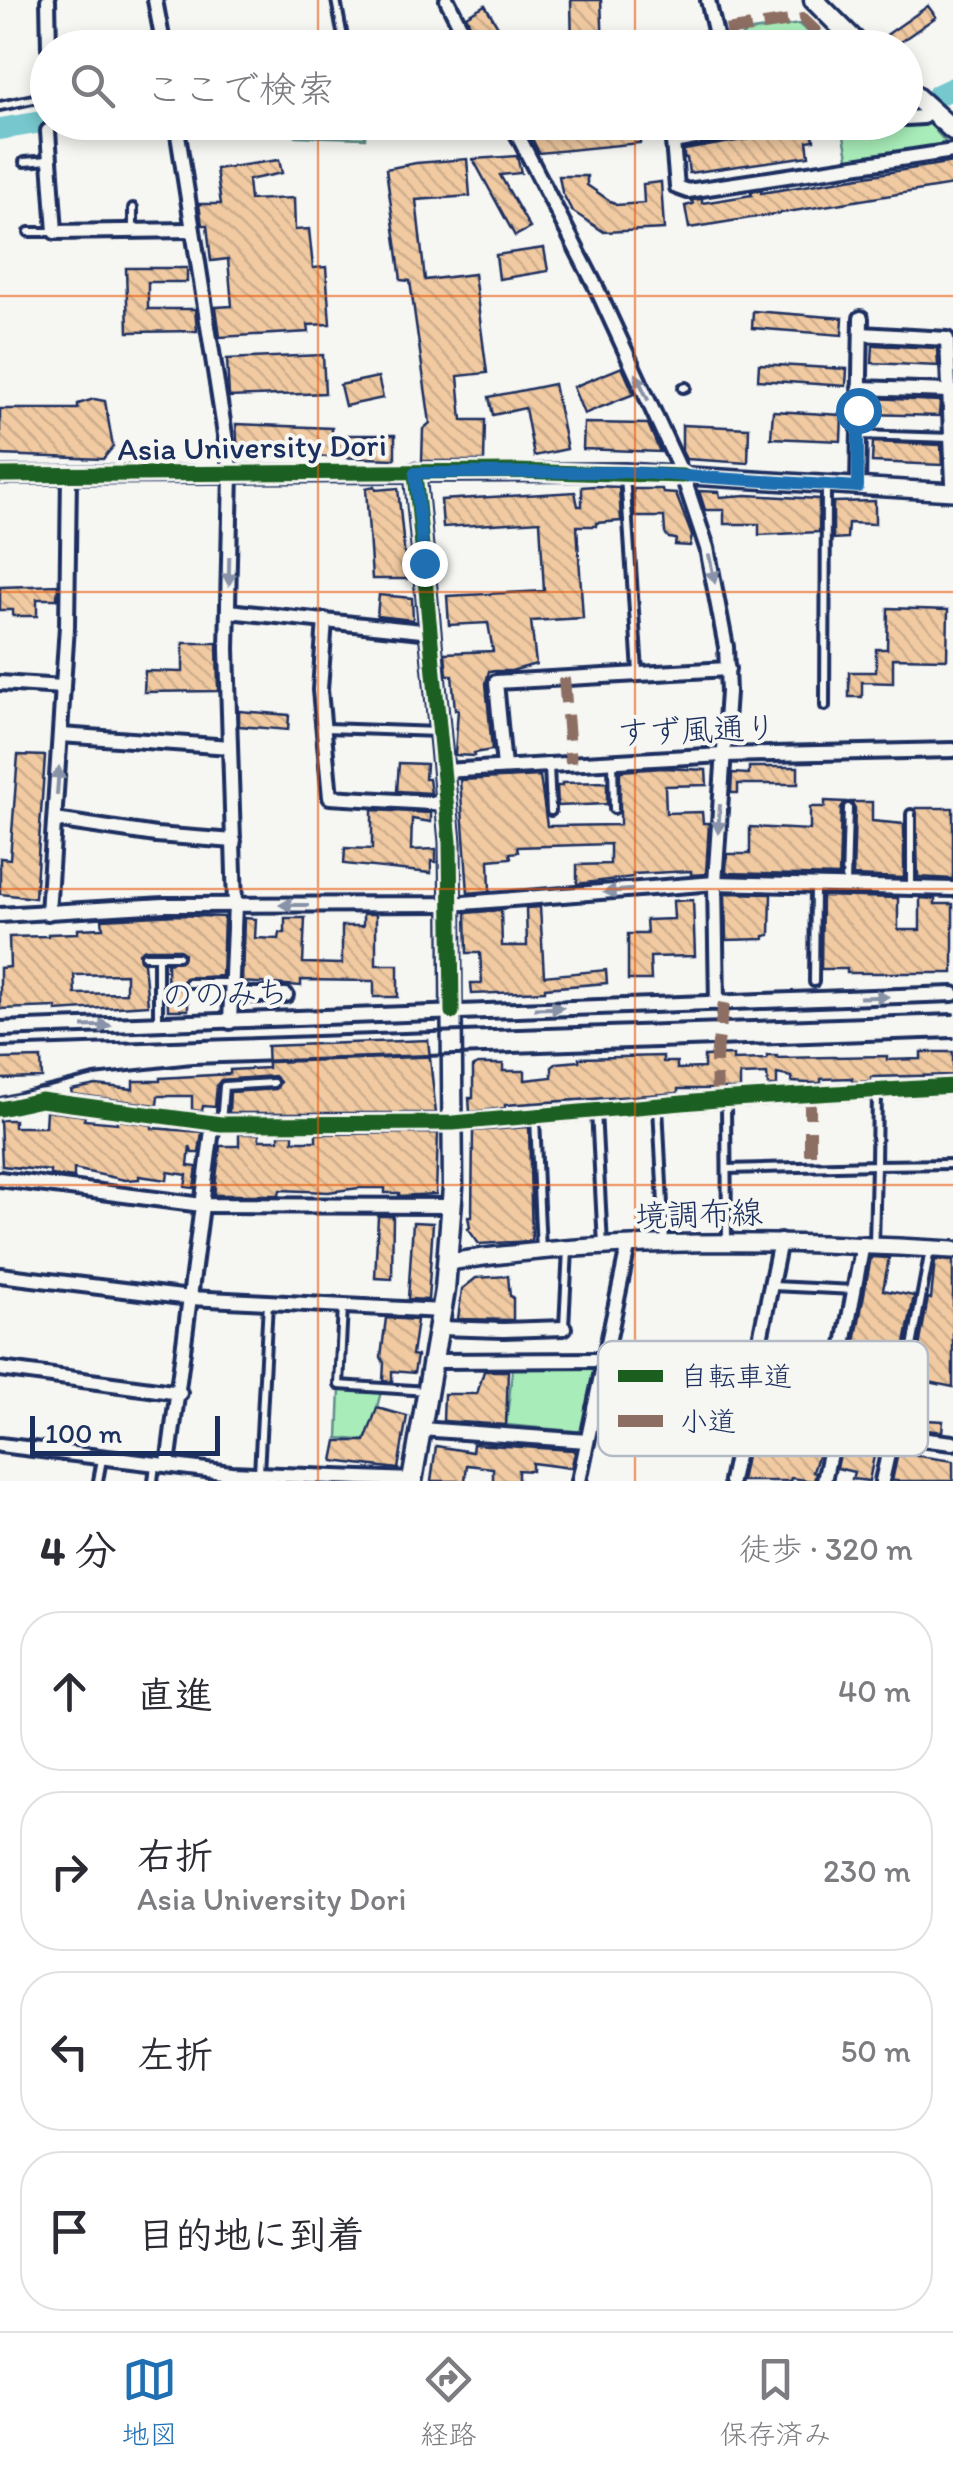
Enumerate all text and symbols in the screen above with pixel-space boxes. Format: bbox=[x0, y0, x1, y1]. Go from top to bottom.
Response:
search box bbox=[30, 30, 923, 140]
icon: search bbox=[65, 58, 120, 113]
text: ここで検索 bbox=[145, 66, 335, 112]
one-way arrow bbox=[634, 372, 651, 401]
route start bbox=[836, 388, 882, 434]
street label: Asia University Dori bbox=[117, 426, 387, 468]
route end bbox=[402, 541, 448, 587]
one-way arrow bbox=[704, 554, 720, 585]
one-way arrow bbox=[221, 555, 237, 587]
street label: すず風通り bbox=[616, 708, 778, 752]
one-way arrow bbox=[50, 765, 66, 797]
one-way arrow bbox=[711, 803, 727, 835]
one-way arrow bbox=[602, 884, 634, 900]
one-way arrow bbox=[277, 897, 309, 913]
street label: ののみち bbox=[161, 973, 289, 1015]
one-way arrow bbox=[859, 989, 891, 1005]
one-way arrow bbox=[534, 1000, 566, 1016]
one-way arrow bbox=[82, 1017, 114, 1033]
street label: 境調布線 bbox=[634, 1193, 764, 1235]
legend bbox=[598, 1341, 928, 1456]
text: 自転車道 bbox=[680, 1359, 792, 1393]
text: 小道 bbox=[680, 1404, 736, 1438]
scale bar bbox=[30, 1411, 220, 1456]
text: 100 m bbox=[45, 1416, 122, 1450]
text: 4 分 bbox=[40, 1525, 117, 1576]
text: 徒歩 · 320 m bbox=[739, 1530, 913, 1568]
icon: ahead bbox=[42, 1664, 97, 1719]
text: 直進 bbox=[137, 1672, 213, 1718]
text: 40 m bbox=[838, 1672, 911, 1710]
text: 右折 bbox=[137, 1833, 213, 1879]
icon: right bbox=[42, 1844, 97, 1899]
text: 230 m bbox=[823, 1852, 911, 1890]
text: Asia University Dori bbox=[137, 1880, 406, 1918]
icon: left bbox=[42, 2024, 97, 2079]
text: 左折 bbox=[137, 2032, 213, 2078]
text: 50 m bbox=[840, 2032, 911, 2070]
icon: arrive bbox=[42, 2204, 97, 2259]
text: 目的地に到着 bbox=[137, 2212, 365, 2258]
tab: 地図 bbox=[121, 2352, 178, 2452]
tab: 経路 bbox=[420, 2352, 477, 2452]
tab: 保存済み bbox=[719, 2352, 832, 2452]

